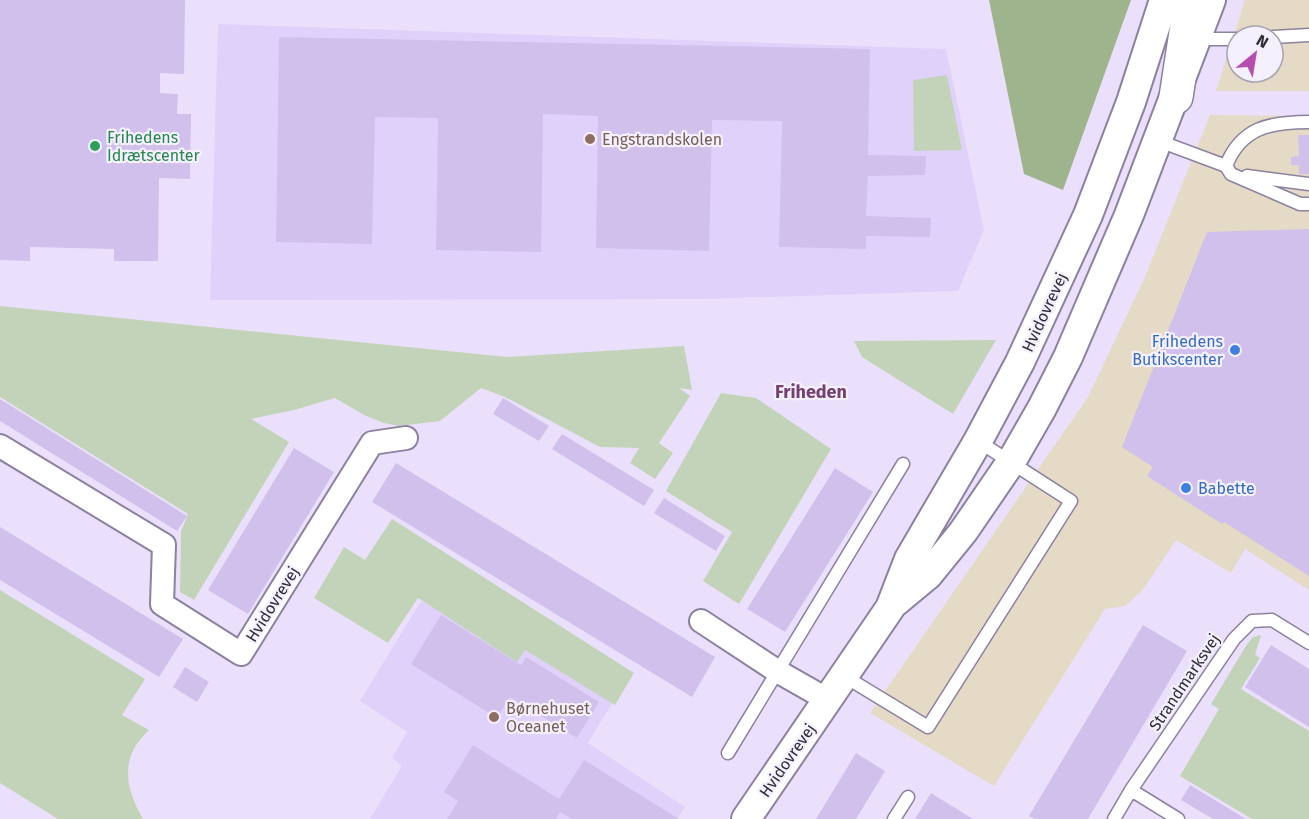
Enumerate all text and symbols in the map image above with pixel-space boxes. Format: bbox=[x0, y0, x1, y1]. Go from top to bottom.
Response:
north arrow bbox=[1225, 24, 1285, 84]
text: N bbox=[1253, 31, 1272, 52]
place label: Frihedens Idrætscenter bbox=[107, 128, 200, 165]
place label: Engstrandskolen bbox=[602, 130, 722, 149]
marker: Engstrandskolen bbox=[583, 132, 597, 146]
marker: Frihedens Idrætscenter bbox=[88, 139, 102, 153]
street label: Hvidovrevej bbox=[1018, 270, 1071, 355]
place label: Frihedens Butikscenter bbox=[1132, 332, 1224, 369]
marker: Frihedens Butikscenter bbox=[1228, 343, 1242, 357]
district label: Friheden bbox=[775, 381, 847, 403]
place label: Babette bbox=[1198, 479, 1255, 498]
marker: Babette bbox=[1179, 481, 1193, 495]
street label: Hvidovrevej bbox=[242, 563, 303, 645]
street label: Strandmarksvej bbox=[1145, 630, 1224, 734]
place label: Børnehuset Oceanet bbox=[506, 699, 590, 736]
marker: Børnehuset Oceanet bbox=[487, 710, 501, 724]
street label: Hvidovrevej bbox=[755, 720, 820, 801]

